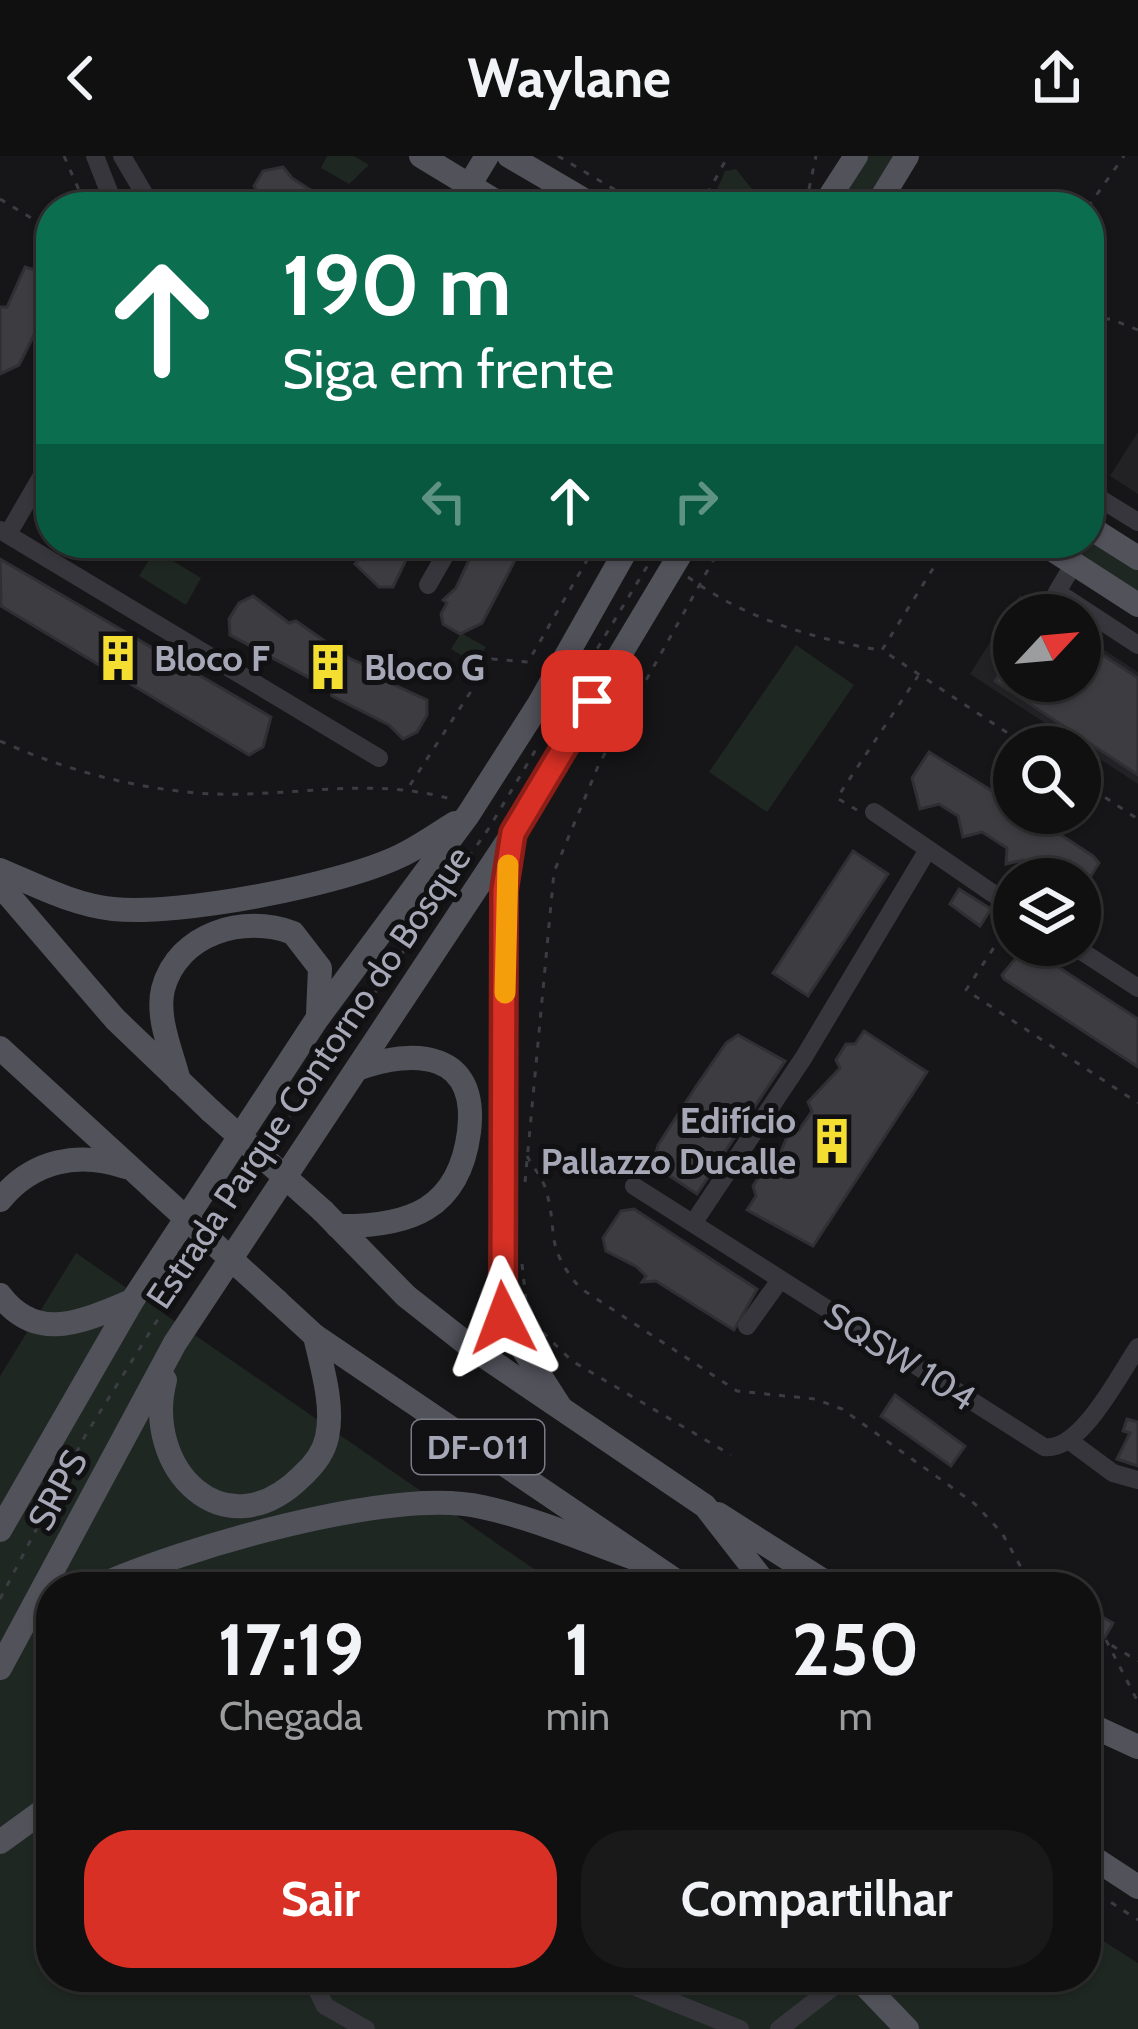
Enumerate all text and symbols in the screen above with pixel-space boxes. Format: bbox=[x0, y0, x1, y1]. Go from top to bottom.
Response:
icon: back bbox=[48, 45, 114, 111]
text: Waylane bbox=[467, 45, 671, 111]
icon: share bbox=[1024, 45, 1090, 111]
text: 190 m bbox=[282, 234, 511, 336]
icon: ahead bbox=[84, 240, 240, 396]
text: Siga em frente bbox=[282, 336, 614, 402]
icon: left bbox=[411, 468, 477, 534]
icon: ahead bbox=[537, 468, 603, 534]
icon: right bbox=[663, 468, 729, 534]
north arrow bbox=[993, 594, 1101, 702]
map controls bbox=[993, 594, 1101, 966]
building icon: Bloco F bbox=[93, 633, 143, 683]
place label: Bloco F bbox=[154, 636, 270, 680]
building icon: Bloco G bbox=[303, 642, 353, 692]
place label: Bloco G bbox=[364, 645, 485, 689]
pin bbox=[541, 650, 643, 752]
icon: arrive bbox=[559, 668, 625, 734]
button: search bbox=[993, 726, 1101, 834]
street label: Estrada Parque Contorno do Bosque bbox=[136, 837, 480, 1317]
button: layers bbox=[993, 858, 1101, 966]
place label: Edifício Pallazzo Ducalle bbox=[541, 1098, 796, 1183]
building icon: Edifício Pallazzo Ducalle bbox=[807, 1116, 857, 1166]
position arrow bbox=[440, 1255, 566, 1381]
street label: SQSW 104 bbox=[816, 1292, 984, 1420]
road number: DF-011 bbox=[412, 1420, 544, 1474]
street label: SRPS bbox=[18, 1442, 96, 1538]
text: 17:19 bbox=[218, 1606, 364, 1693]
text: 1 bbox=[565, 1606, 591, 1693]
text: 250 bbox=[792, 1606, 919, 1693]
text: Chegada bbox=[219, 1692, 363, 1740]
text: min bbox=[546, 1692, 610, 1740]
text: m bbox=[838, 1692, 873, 1740]
button: Sair bbox=[84, 1830, 557, 1968]
button: Compartilhar bbox=[581, 1830, 1053, 1968]

